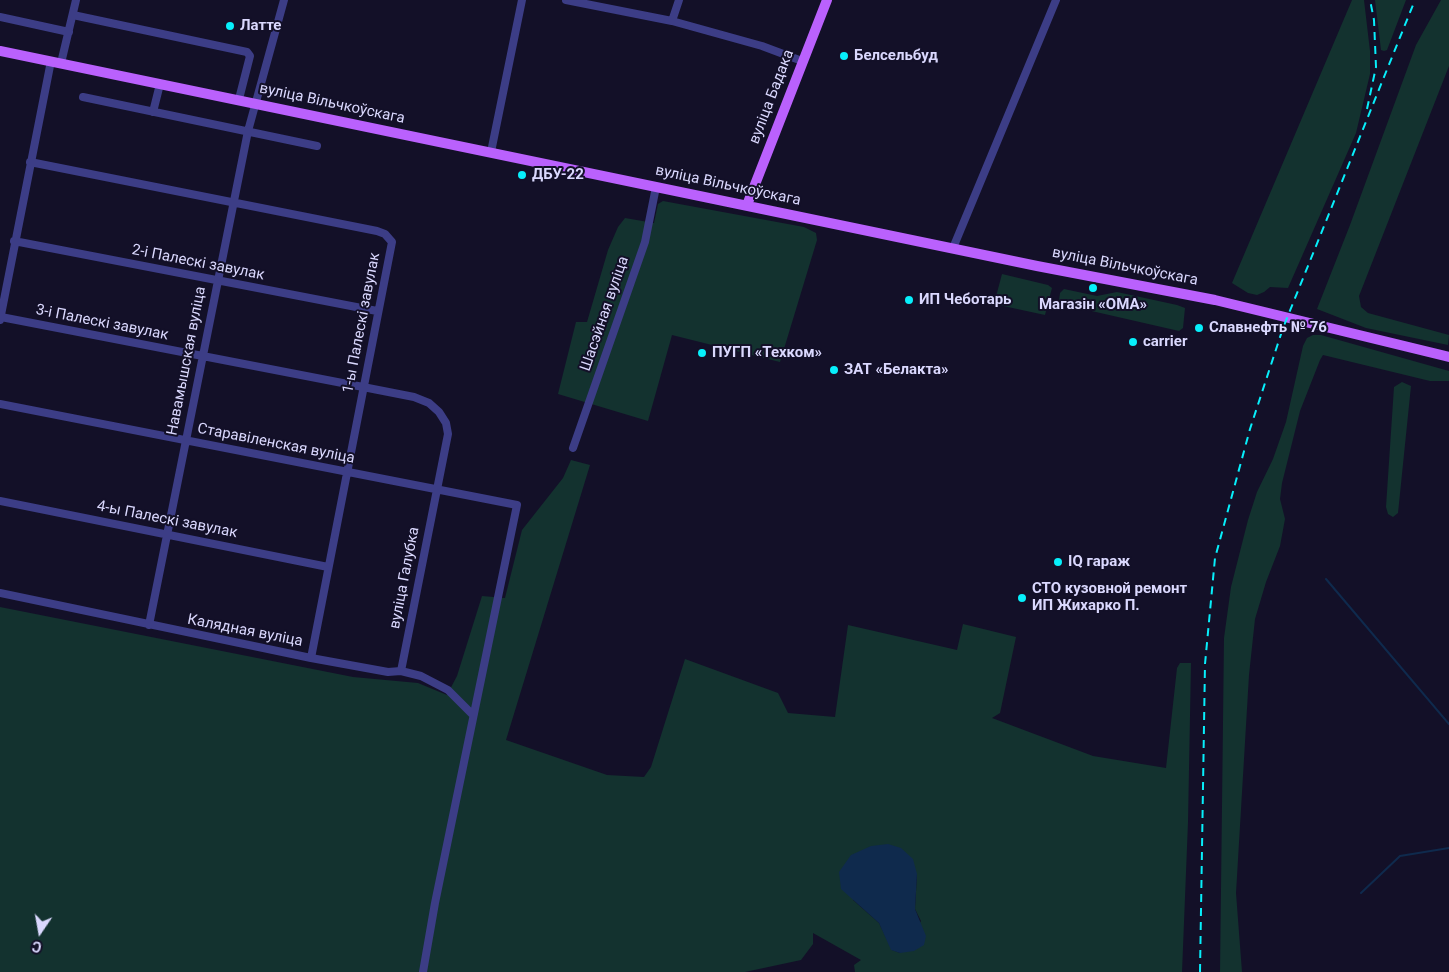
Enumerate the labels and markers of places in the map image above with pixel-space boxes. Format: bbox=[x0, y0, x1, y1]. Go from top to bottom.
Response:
place label: Латте bbox=[240, 17, 281, 35]
marker: Латте bbox=[224, 20, 236, 32]
place label: Белсельбуд bbox=[854, 47, 938, 65]
marker: Белсельбуд bbox=[838, 50, 850, 62]
place label: ДБУ-22 bbox=[532, 166, 584, 184]
marker: ДБУ-22 bbox=[516, 169, 528, 181]
marker: Магазін «ОМА» bbox=[1087, 282, 1099, 294]
place label: ИП Чеботарь bbox=[919, 291, 1011, 309]
marker: ИП Чеботарь bbox=[903, 294, 915, 306]
place label: Магазін «ОМА» bbox=[1039, 296, 1147, 314]
place label: Славнефть № 76 bbox=[1209, 319, 1327, 337]
marker: Славнефть № 76 bbox=[1193, 322, 1205, 334]
place label: carrier bbox=[1143, 333, 1187, 351]
marker: carrier bbox=[1127, 336, 1139, 348]
place label: ПУГП «Техком» bbox=[712, 344, 822, 362]
marker: ПУГП «Техком» bbox=[696, 347, 708, 359]
place label: ЗАТ «Белакта» bbox=[844, 361, 949, 379]
marker: ЗАТ «Белакта» bbox=[828, 364, 840, 376]
place label: IQ гараж bbox=[1068, 553, 1130, 571]
marker: IQ гараж bbox=[1052, 556, 1064, 568]
place label: СТО кузовной ремонт ИП Жихарко П. bbox=[1032, 580, 1187, 615]
marker: СТО кузовной ремонт ИП Жихарко П. bbox=[1016, 592, 1028, 604]

